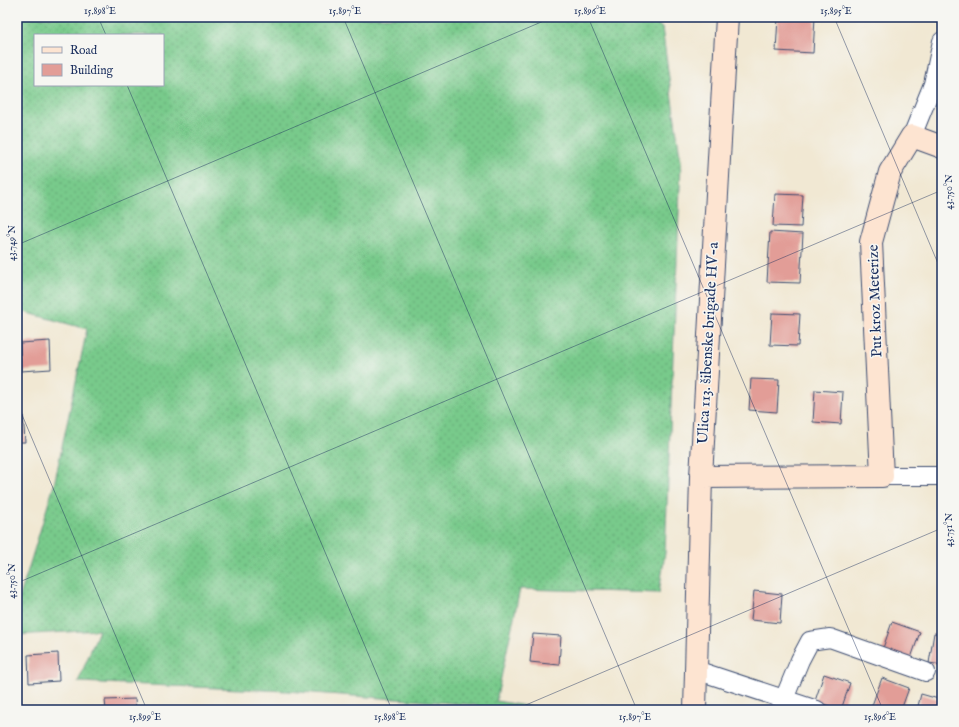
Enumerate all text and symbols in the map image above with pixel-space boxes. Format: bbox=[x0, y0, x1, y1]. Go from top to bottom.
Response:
text: 15.898°E bbox=[84, 5, 116, 18]
text: 15.897°E bbox=[329, 5, 361, 18]
text: 15.896°E bbox=[574, 5, 606, 18]
text: 15.895°E bbox=[820, 5, 852, 18]
legend bbox=[34, 34, 164, 86]
text: Road bbox=[70, 43, 98, 58]
text: Building bbox=[70, 63, 114, 78]
text: 43.750°N bbox=[943, 174, 956, 210]
text: 43.749°N bbox=[6, 225, 19, 261]
street label: Ulica 113. šibenske brigade HV-a bbox=[693, 241, 723, 444]
street label: Put kroz Meterize bbox=[864, 244, 886, 358]
text: 43.751°N bbox=[943, 513, 956, 547]
text: 43.750°N bbox=[6, 563, 19, 599]
text: 15.899°E bbox=[129, 711, 161, 724]
text: 15.898°E bbox=[374, 711, 406, 724]
text: 15.897°E bbox=[619, 711, 651, 724]
text: 15.896°E bbox=[864, 711, 896, 724]

